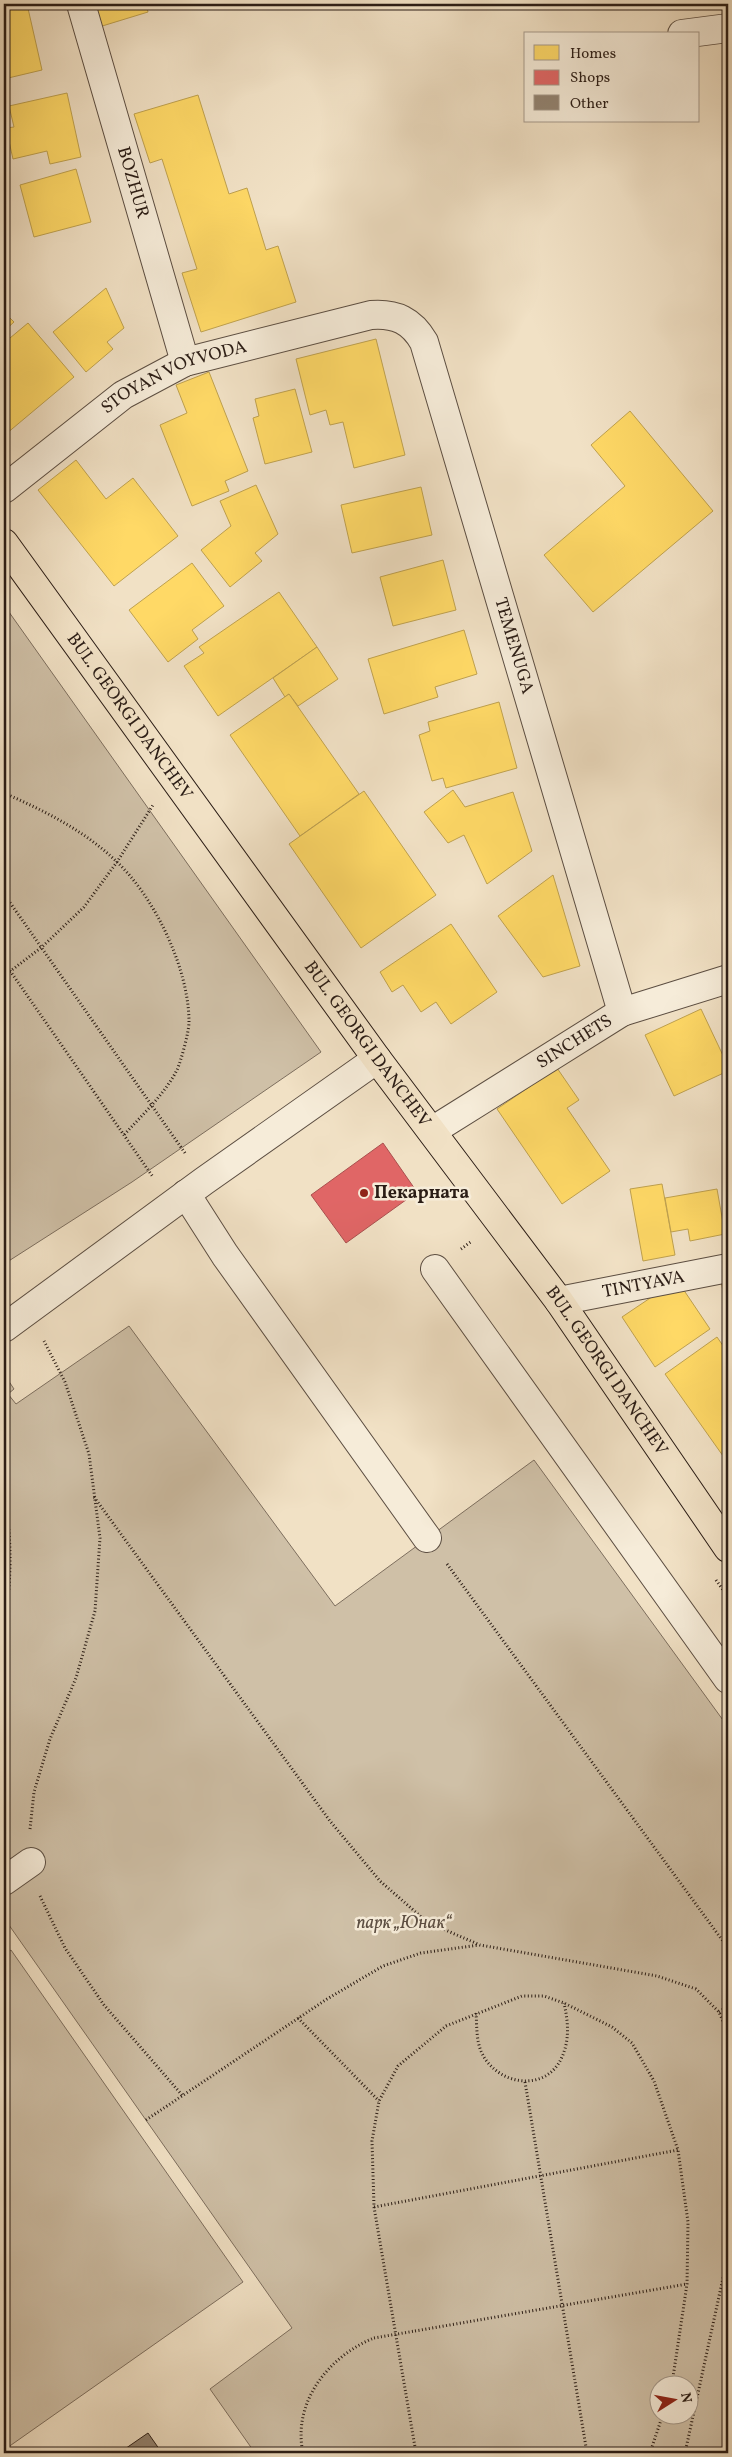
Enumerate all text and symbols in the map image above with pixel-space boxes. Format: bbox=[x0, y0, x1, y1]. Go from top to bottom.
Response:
legend bbox=[524, 32, 700, 122]
text: Homes bbox=[570, 44, 616, 65]
text: Shops bbox=[570, 68, 610, 89]
text: Other bbox=[570, 94, 609, 115]
street label: BOZHUR bbox=[111, 144, 155, 222]
street label: STOYAN VOYVODA bbox=[96, 334, 250, 420]
street label: TEMENUGA bbox=[488, 595, 540, 697]
street label: BUL. GEORGI DANCHEV bbox=[60, 628, 198, 805]
street label: BUL. GEORGI DANCHEV bbox=[298, 956, 437, 1133]
street label: SINCHETS bbox=[532, 1009, 617, 1075]
place label: Пекарната bbox=[374, 1181, 469, 1206]
marker: Пекарната bbox=[358, 1187, 370, 1199]
street label: TINTYAVA bbox=[600, 1264, 687, 1305]
street label: BUL. GEORGI DANCHEV bbox=[539, 1281, 674, 1461]
park label: парк „Юнак“ bbox=[356, 1911, 453, 1936]
north arrow bbox=[650, 2374, 700, 2424]
text: N bbox=[675, 2391, 696, 2405]

